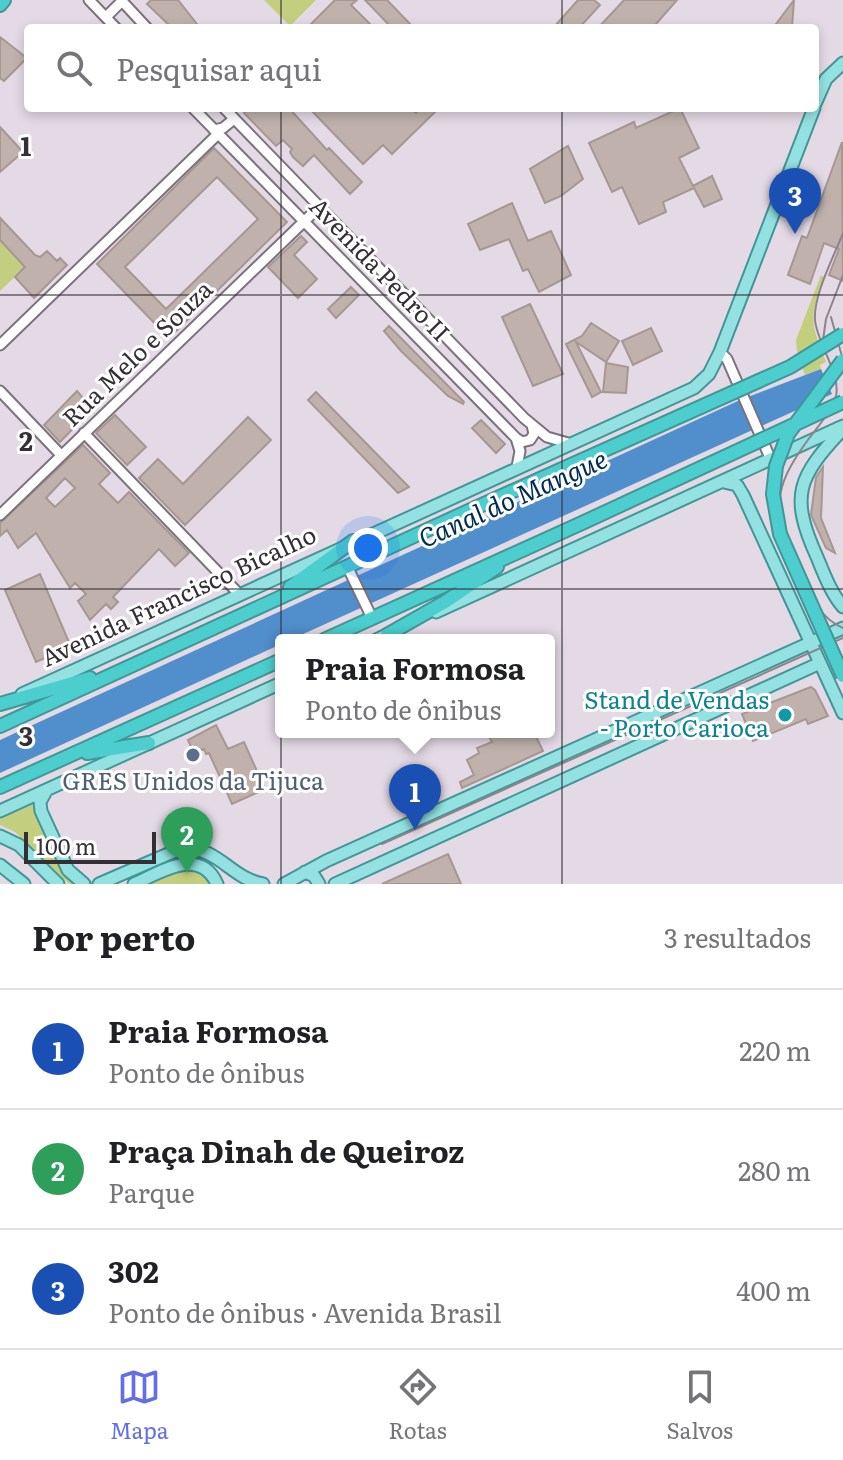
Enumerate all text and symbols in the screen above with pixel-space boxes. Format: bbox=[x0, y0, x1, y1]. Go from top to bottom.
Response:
search box bbox=[24, 24, 819, 112]
icon: search bbox=[52, 46, 96, 90]
text: Pesquisar aqui bbox=[116, 46, 322, 90]
text: 1 bbox=[21, 125, 32, 164]
pin: 3 bbox=[769, 168, 821, 234]
street label: Avenida Pedro II bbox=[303, 188, 459, 348]
street label: Rua Melo e Souza bbox=[53, 271, 219, 433]
text: 2 bbox=[19, 420, 33, 459]
water label: Canal do Mangue bbox=[411, 438, 613, 556]
street label: Avenida Francisco Bicalho bbox=[35, 516, 321, 674]
your location bbox=[348, 528, 388, 568]
popup bbox=[275, 634, 555, 738]
text: Praia Formosa bbox=[305, 645, 525, 689]
place label: Stand de Vendas - Porto Carioca bbox=[584, 681, 769, 744]
text: Ponto de ônibus bbox=[305, 689, 501, 728]
marker: Stand de Vendas - Porto Carioca bbox=[776, 706, 794, 724]
text: 3 bbox=[19, 715, 33, 754]
marker: GRES Unidos da Tijuca bbox=[184, 746, 202, 764]
place label: GRES Unidos da Tijuca bbox=[62, 762, 324, 797]
pin: 1 bbox=[389, 764, 441, 830]
pin: 2 bbox=[161, 807, 213, 873]
scale bar bbox=[24, 828, 156, 864]
text: 100 m bbox=[36, 829, 96, 862]
text: Por perto bbox=[32, 911, 196, 961]
text: 3 resultados bbox=[664, 917, 811, 956]
text: Praia Formosa bbox=[108, 1008, 328, 1052]
text: 1 bbox=[53, 1030, 63, 1069]
text: 220 m bbox=[739, 1030, 811, 1069]
text: Ponto de ônibus bbox=[108, 1052, 304, 1091]
text: Praça Dinah de Queiroz bbox=[108, 1128, 464, 1172]
text: 2 bbox=[51, 1150, 65, 1189]
text: 280 m bbox=[738, 1150, 811, 1189]
text: Parque bbox=[108, 1172, 195, 1211]
text: 302 bbox=[108, 1248, 159, 1292]
text: 3 bbox=[51, 1270, 65, 1309]
text: 400 m bbox=[736, 1270, 811, 1309]
text: Ponto de ônibus · Avenida Brasil bbox=[108, 1292, 502, 1331]
tab: Mapa bbox=[110, 1365, 169, 1446]
tab: Rotas bbox=[389, 1365, 447, 1446]
tab: Salvos bbox=[667, 1365, 733, 1446]

